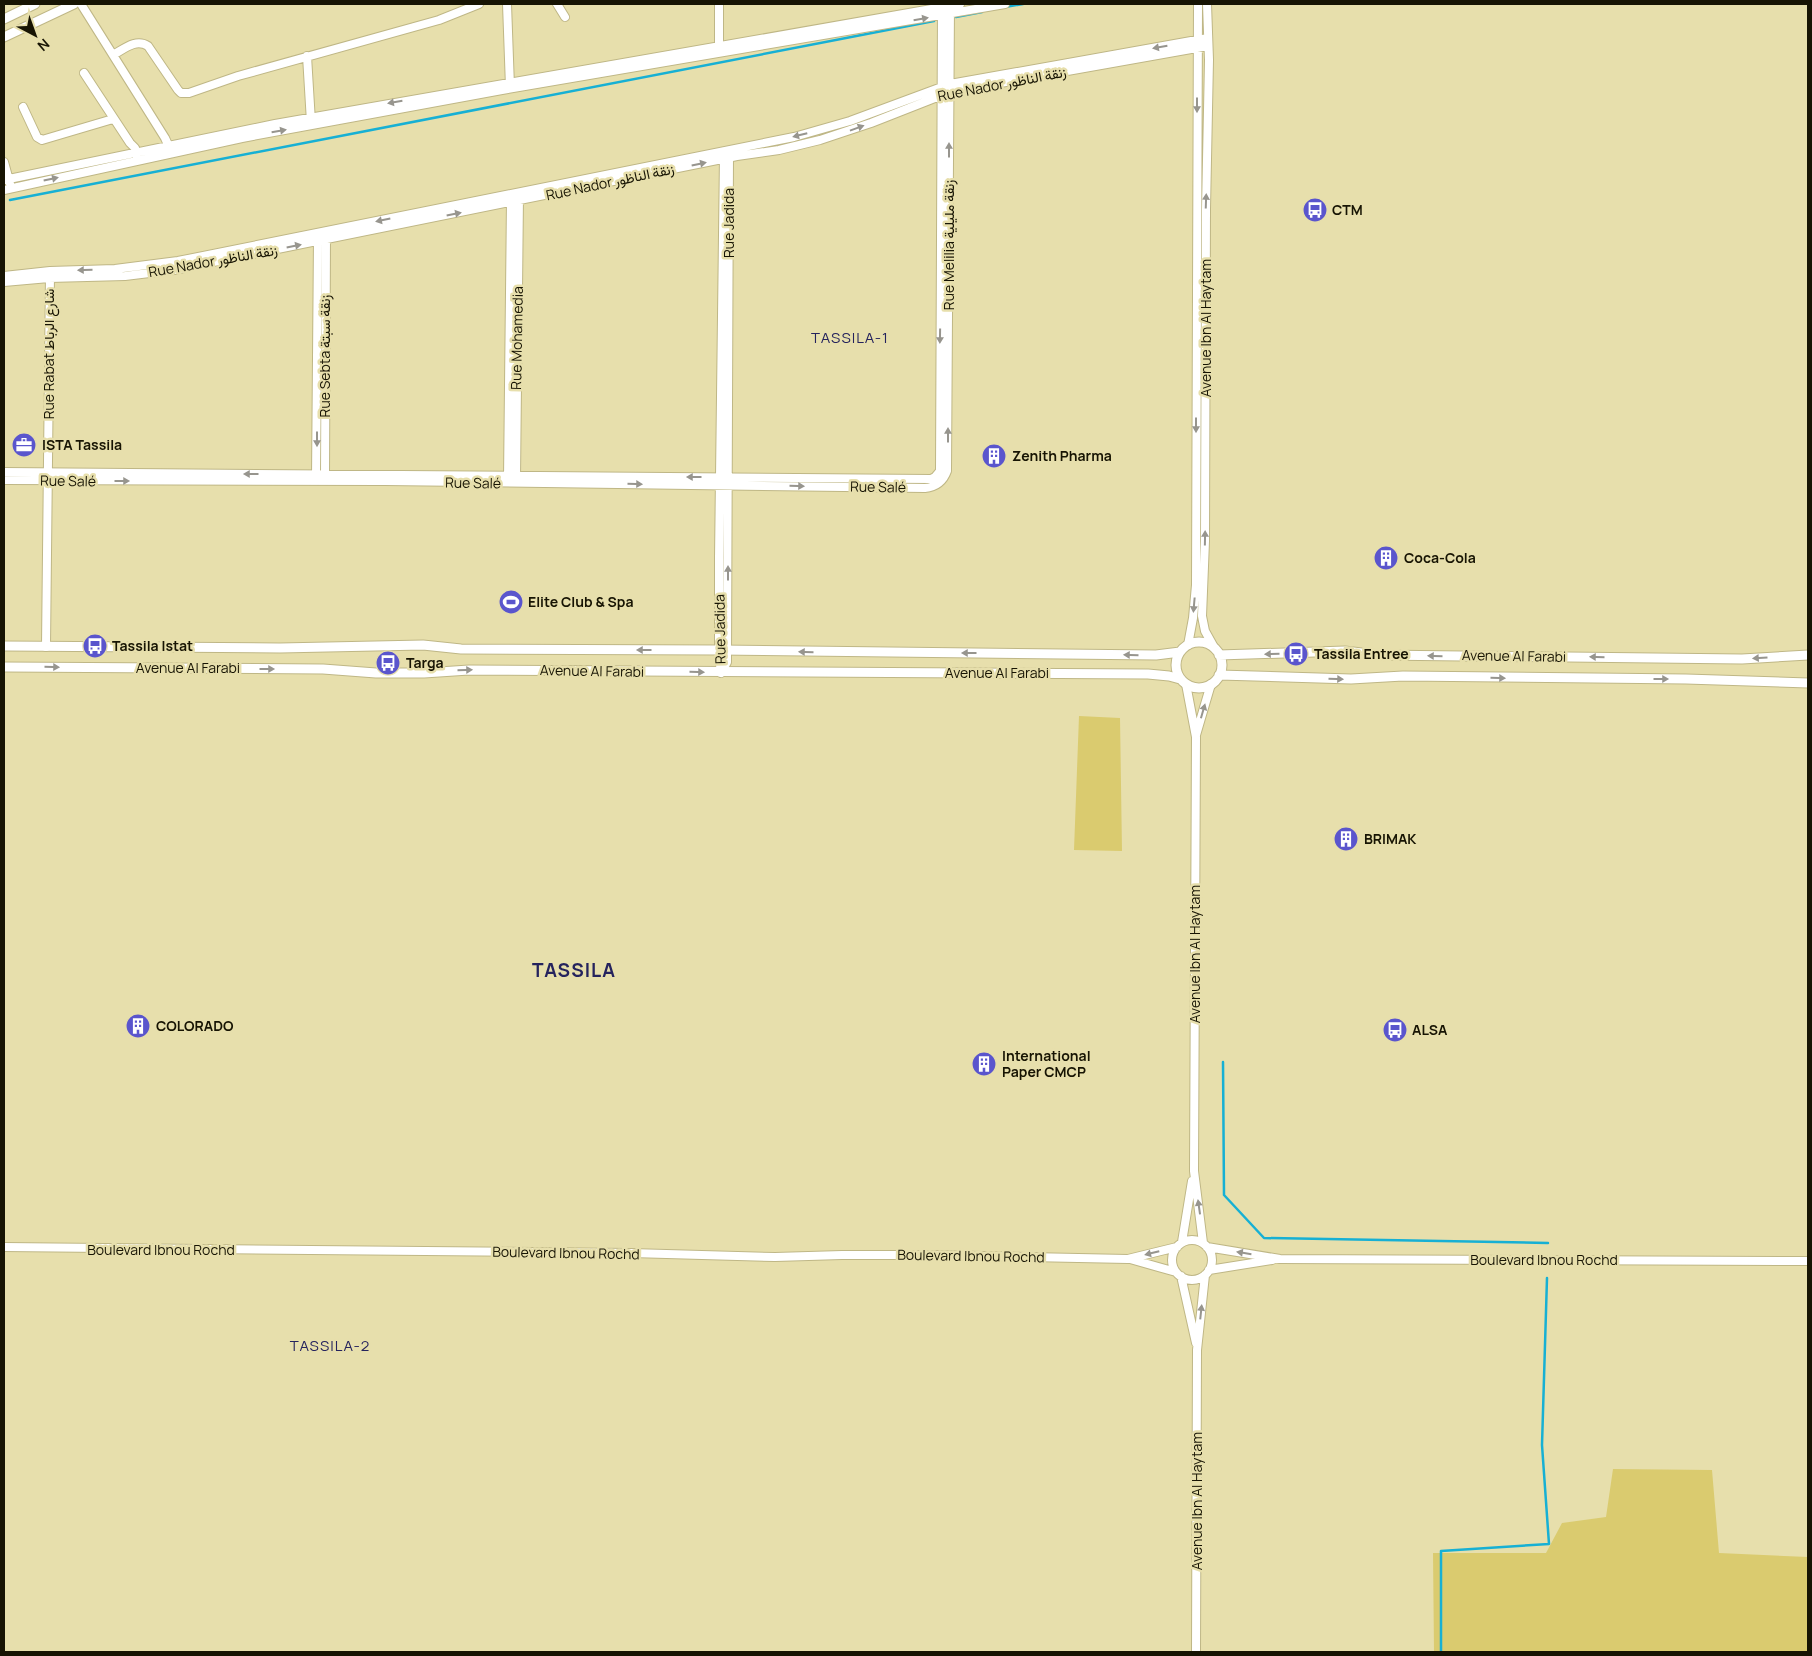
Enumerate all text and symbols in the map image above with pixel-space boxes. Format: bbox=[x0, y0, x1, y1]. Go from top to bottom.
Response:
north arrow bbox=[10, 10, 60, 60]
one-way arrow bbox=[914, 14, 930, 22]
text: N bbox=[34, 35, 54, 56]
one-way arrow bbox=[1152, 43, 1168, 51]
street label: Rue Nador زنقة الناظور bbox=[936, 62, 1068, 105]
one-way arrow bbox=[1193, 97, 1201, 113]
one-way arrow bbox=[386, 99, 402, 107]
one-way arrow bbox=[850, 124, 865, 132]
one-way arrow bbox=[271, 127, 286, 135]
one-way arrow bbox=[792, 131, 807, 139]
one-way arrow bbox=[945, 142, 953, 158]
street label: Rue Nador زنقة الناظور bbox=[544, 159, 676, 204]
one-way arrow bbox=[691, 160, 706, 168]
one-way arrow bbox=[44, 175, 59, 183]
street label: Rue Melilia زنقة مليلية bbox=[939, 180, 958, 310]
street label: Rue Jadida bbox=[719, 188, 738, 258]
one-way arrow bbox=[1203, 193, 1211, 209]
bus stop icon: CTM bbox=[1302, 197, 1328, 223]
place label: CTM bbox=[1332, 200, 1363, 219]
one-way arrow bbox=[446, 209, 462, 217]
one-way arrow bbox=[376, 216, 391, 224]
street label: Rue Nador زنقة الناظور bbox=[147, 240, 279, 281]
one-way arrow bbox=[287, 241, 303, 249]
street label: Avenue Ibn Al Haytam bbox=[1196, 259, 1215, 397]
one-way arrow bbox=[77, 266, 93, 274]
street label: Rue Mohamedia bbox=[506, 286, 527, 390]
street label: Rue Rabat شارع الرباط bbox=[39, 289, 60, 419]
street label: Rue Sebta زنقة سبتة bbox=[315, 294, 334, 417]
district label: TASSILA-1 bbox=[811, 327, 889, 348]
one-way arrow bbox=[936, 328, 944, 344]
one-way arrow bbox=[1192, 417, 1200, 433]
one-way arrow bbox=[944, 427, 952, 443]
office icon: ISTA Tassila bbox=[11, 432, 37, 458]
one-way arrow bbox=[312, 432, 320, 448]
place label: ISTA Tassila bbox=[42, 435, 122, 454]
building icon: Zenith Pharma bbox=[981, 443, 1007, 469]
place label: Zenith Pharma bbox=[1012, 446, 1112, 465]
one-way arrow bbox=[243, 470, 259, 478]
street label: Rue Salé bbox=[40, 471, 96, 490]
street label: Rue Salé bbox=[445, 473, 501, 492]
one-way arrow bbox=[686, 473, 702, 481]
one-way arrow bbox=[115, 477, 131, 485]
street label: Rue Salé bbox=[850, 477, 906, 496]
one-way arrow bbox=[627, 480, 643, 488]
one-way arrow bbox=[790, 482, 806, 490]
one-way arrow bbox=[1201, 530, 1209, 546]
building icon: Coca-Cola bbox=[1373, 545, 1399, 571]
place label: Coca-Cola bbox=[1404, 548, 1476, 567]
one-way arrow bbox=[724, 565, 732, 581]
sports icon: Elite Club & Spa bbox=[498, 589, 524, 615]
place label: Elite Club & Spa bbox=[528, 592, 633, 611]
street label: Rue Jadida bbox=[709, 594, 730, 664]
one-way arrow bbox=[1190, 597, 1198, 613]
bus stop icon: Tassila Istat bbox=[82, 633, 108, 659]
place label: Tassila Istat bbox=[112, 636, 193, 655]
bus stop icon: Tassila Entree bbox=[1283, 641, 1309, 667]
place label: Tassila Entree bbox=[1314, 644, 1409, 663]
street label: Avenue Al Farabi bbox=[1462, 645, 1566, 666]
one-way arrow bbox=[636, 646, 652, 654]
one-way arrow bbox=[798, 648, 814, 656]
one-way arrow bbox=[961, 649, 977, 657]
bus stop icon: Targa bbox=[375, 650, 401, 676]
one-way arrow bbox=[1264, 650, 1280, 658]
one-way arrow bbox=[1123, 651, 1139, 659]
one-way arrow bbox=[1426, 651, 1442, 659]
place label: Targa bbox=[406, 653, 444, 672]
one-way arrow bbox=[1589, 653, 1605, 661]
one-way arrow bbox=[1751, 655, 1767, 663]
street label: Avenue Al Farabi bbox=[136, 658, 240, 677]
street label: Avenue Al Farabi bbox=[540, 660, 644, 681]
one-way arrow bbox=[45, 663, 61, 671]
street label: Avenue Al Farabi bbox=[945, 663, 1049, 682]
one-way arrow bbox=[260, 665, 276, 673]
one-way arrow bbox=[457, 666, 473, 674]
one-way arrow bbox=[689, 668, 705, 676]
one-way arrow bbox=[1491, 674, 1507, 682]
one-way arrow bbox=[1328, 675, 1344, 683]
one-way arrow bbox=[1653, 675, 1669, 683]
one-way arrow bbox=[1200, 703, 1208, 718]
building icon: BRIMAK bbox=[1333, 826, 1359, 852]
place label: BRIMAK bbox=[1364, 829, 1417, 848]
street label: Avenue Ibn Al Haytam bbox=[1185, 885, 1204, 1023]
district label: TASSILA bbox=[532, 957, 616, 983]
building icon: COLORADO bbox=[125, 1013, 151, 1039]
place label: COLORADO bbox=[156, 1016, 234, 1035]
bus stop icon: ALSA bbox=[1382, 1017, 1408, 1043]
place label: ALSA bbox=[1412, 1020, 1448, 1039]
place label: International Paper CMCP bbox=[1002, 1046, 1091, 1081]
building icon: International Paper CMCP bbox=[971, 1051, 997, 1077]
one-way arrow bbox=[1194, 1199, 1202, 1215]
street label: Boulevard Ibnou Rochd bbox=[87, 1240, 235, 1259]
street label: Boulevard Ibnou Rochd bbox=[492, 1242, 640, 1263]
street label: Boulevard Ibnou Rochd bbox=[897, 1245, 1045, 1266]
one-way arrow bbox=[1235, 1248, 1251, 1256]
one-way arrow bbox=[1145, 1249, 1160, 1257]
street label: Boulevard Ibnou Rochd bbox=[1470, 1250, 1618, 1269]
one-way arrow bbox=[1197, 1304, 1205, 1320]
district label: TASSILA-2 bbox=[290, 1335, 370, 1356]
street label: Avenue Ibn Al Haytam bbox=[1187, 1432, 1206, 1570]

